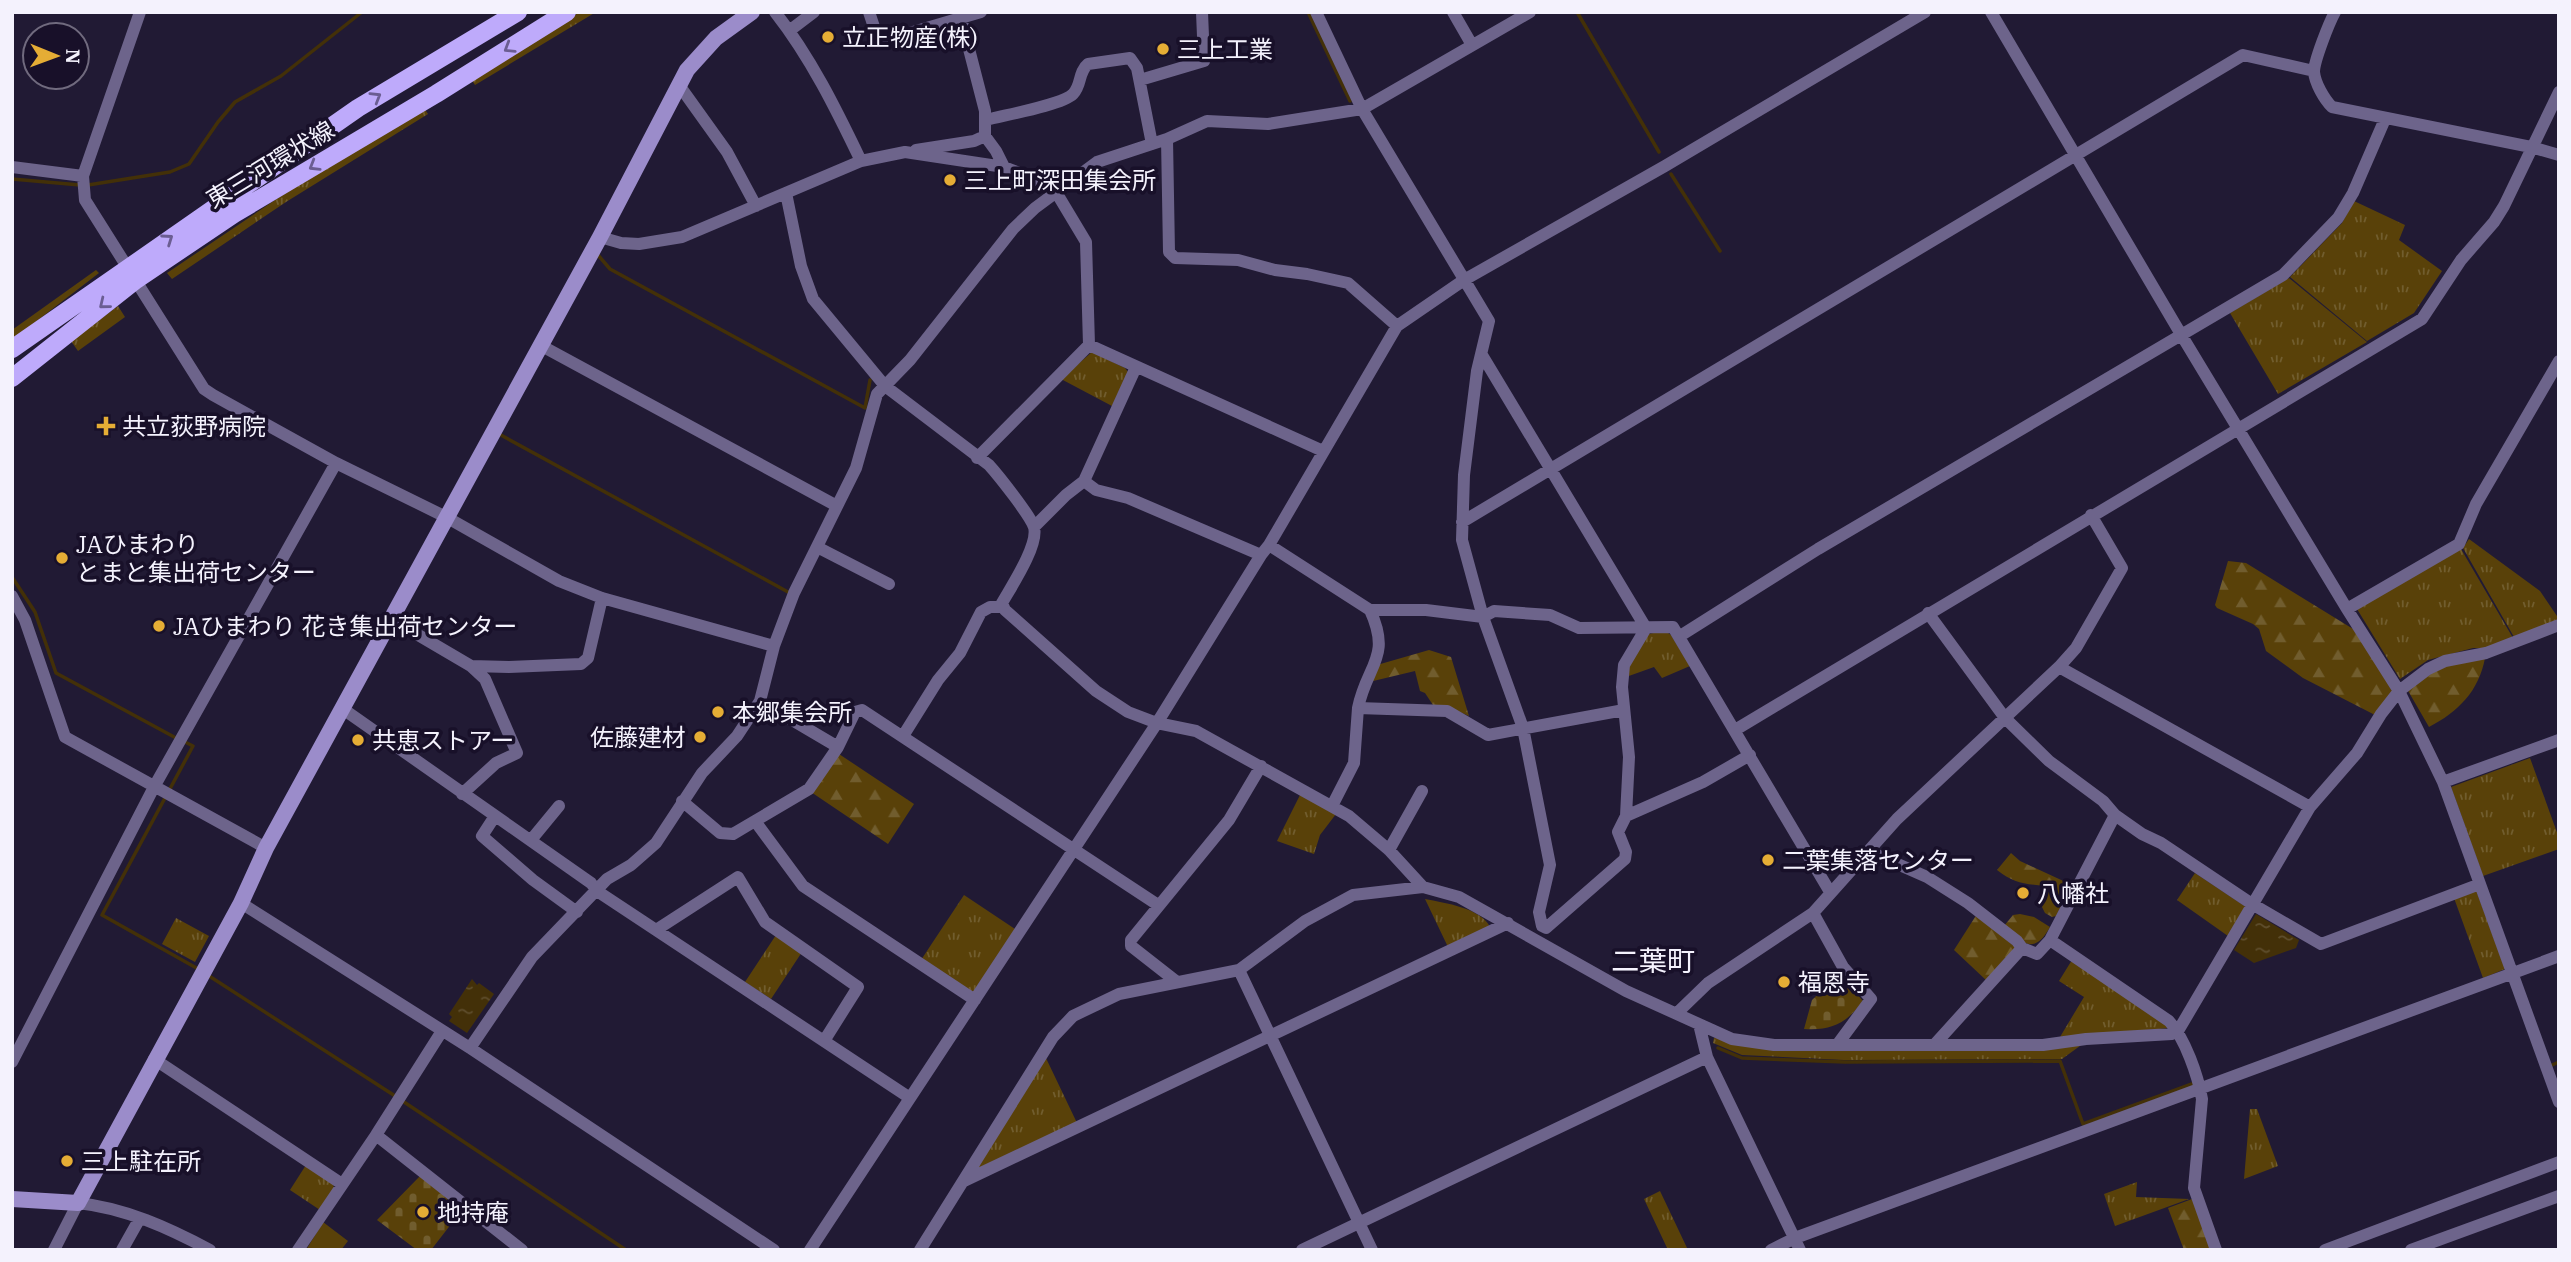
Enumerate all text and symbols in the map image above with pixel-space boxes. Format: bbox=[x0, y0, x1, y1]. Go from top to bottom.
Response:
north arrow bbox=[21, 21, 91, 91]
place label: 立正物産(株) bbox=[842, 21, 978, 53]
marker: 立正物産(株) bbox=[820, 29, 836, 45]
place label: 三上工業 bbox=[1177, 33, 1273, 65]
one-way arrow bbox=[504, 40, 517, 53]
marker: 三上工業 bbox=[1155, 41, 1171, 57]
text: N bbox=[61, 49, 85, 64]
one-way arrow bbox=[369, 92, 382, 105]
street label: 東三河環状線 bbox=[200, 113, 340, 215]
one-way arrow bbox=[309, 158, 322, 171]
place label: 三上町深田集会所 bbox=[964, 164, 1156, 196]
marker: 三上町深田集会所 bbox=[942, 172, 958, 188]
one-way arrow bbox=[160, 235, 173, 247]
one-way arrow bbox=[100, 296, 112, 309]
place label: 共立荻野病院 bbox=[122, 410, 266, 442]
marker: 共立荻野病院 bbox=[96, 416, 116, 436]
place label: JAひまわり とまと集出荷センター bbox=[76, 528, 316, 588]
marker: JAひまわり とまと集出荷センター bbox=[54, 550, 70, 566]
place label: JAひまわり 花き集出荷センター bbox=[173, 610, 517, 642]
marker: JAひまわり 花き集出荷センター bbox=[151, 618, 167, 634]
place label: 本郷集会所 bbox=[732, 696, 852, 728]
marker: 本郷集会所 bbox=[710, 704, 726, 720]
place label: 佐藤建材 bbox=[590, 721, 686, 753]
place label: 共恵ストアー bbox=[372, 724, 515, 756]
marker: 佐藤建材 bbox=[692, 729, 708, 745]
marker: 共恵ストアー bbox=[350, 732, 366, 748]
place label: 二葉集落センター bbox=[1782, 844, 1974, 876]
marker: 二葉集落センター bbox=[1760, 852, 1776, 868]
place label: 八幡社 bbox=[2037, 877, 2109, 909]
marker: 八幡社 bbox=[2015, 885, 2031, 901]
district label: 二葉町 bbox=[1611, 942, 1695, 979]
place label: 福恩寺 bbox=[1798, 966, 1870, 998]
marker: 福恩寺 bbox=[1776, 974, 1792, 990]
place label: 三上駐在所 bbox=[81, 1145, 201, 1177]
marker: 三上駐在所 bbox=[59, 1153, 75, 1169]
place label: 地持庵 bbox=[437, 1196, 509, 1228]
marker: 地持庵 bbox=[415, 1204, 431, 1220]

